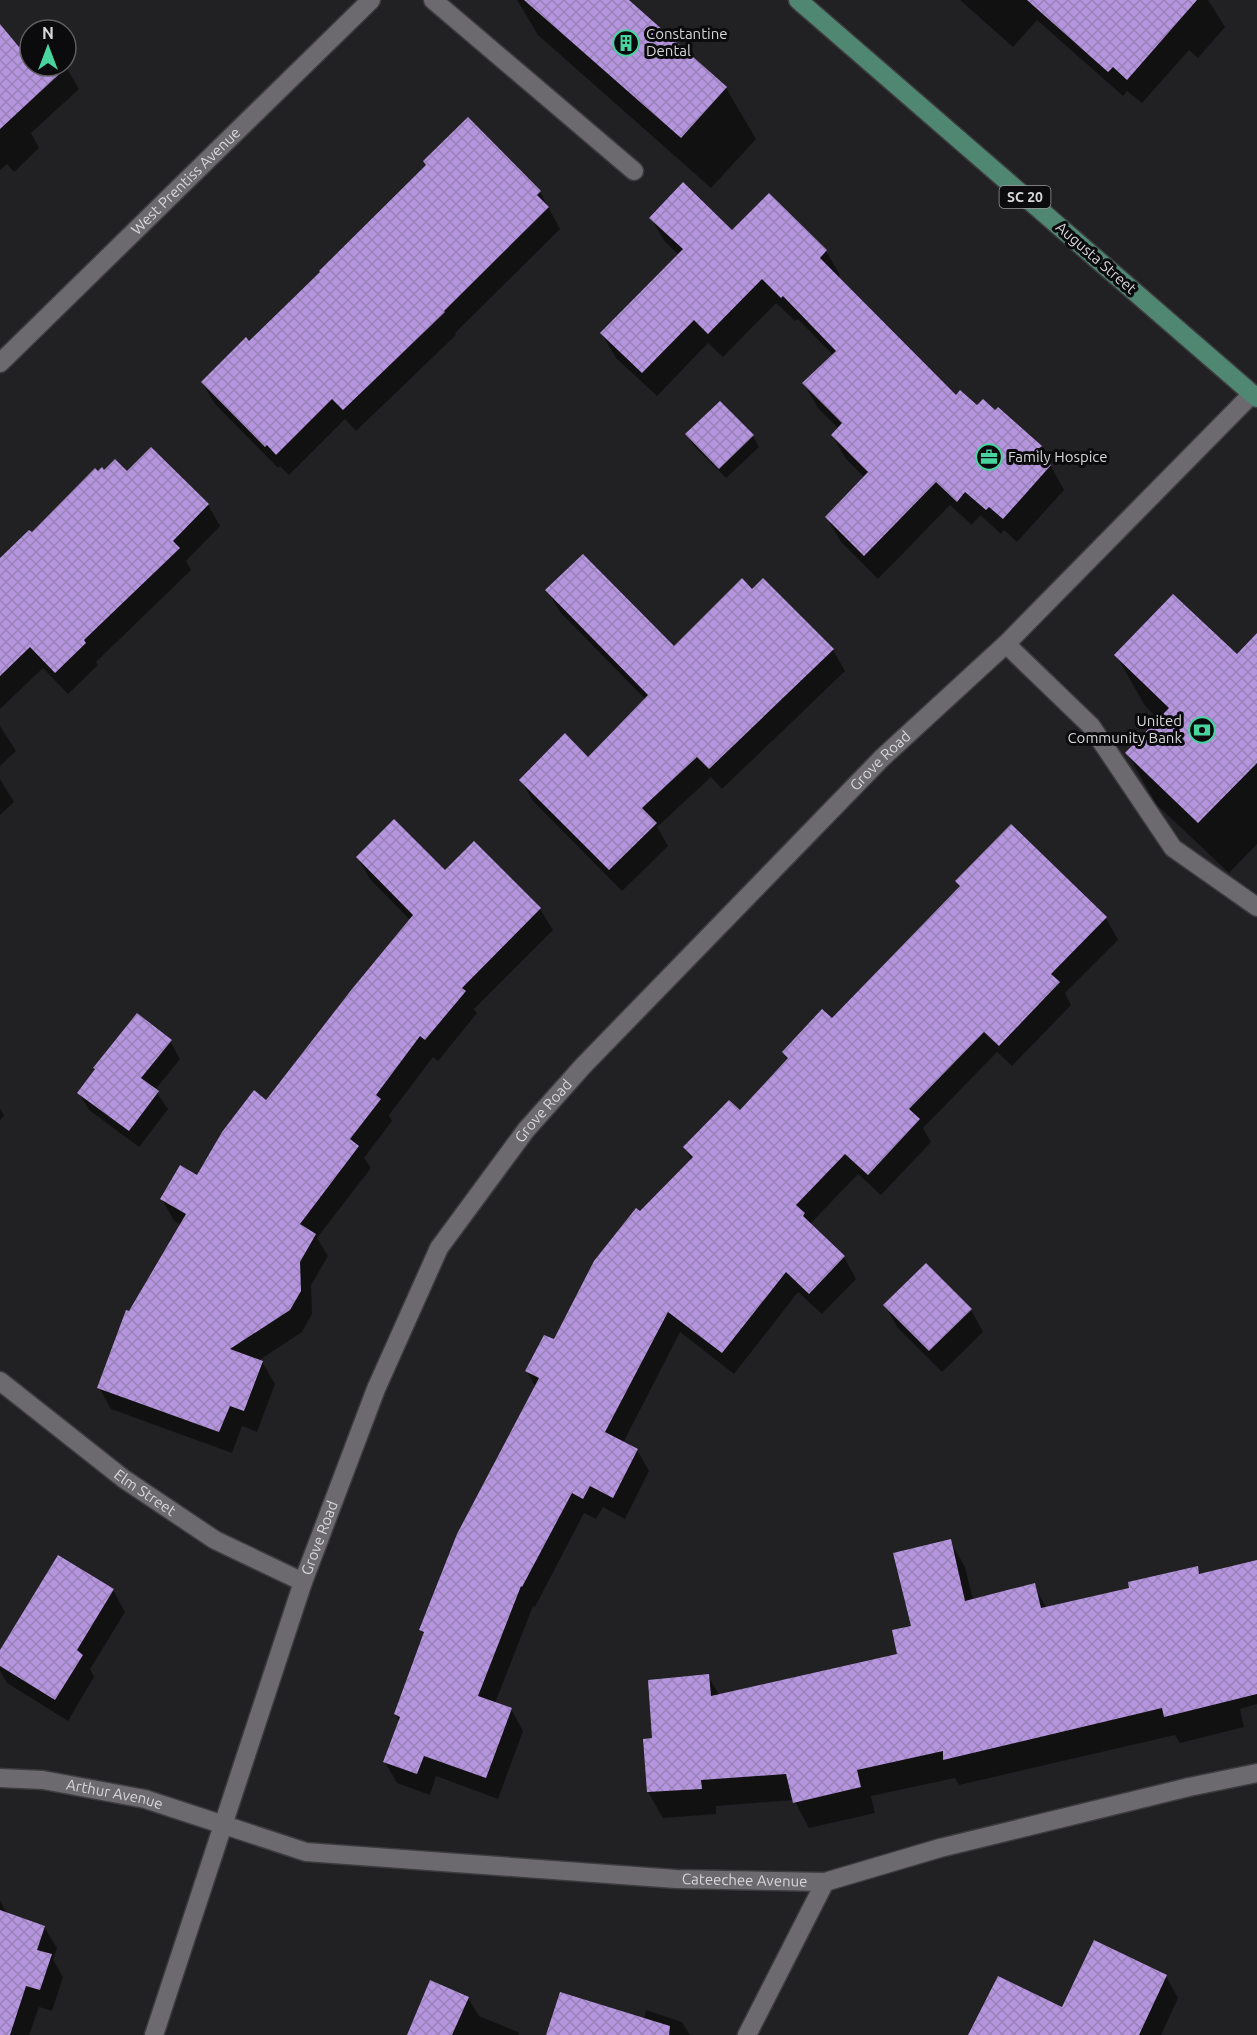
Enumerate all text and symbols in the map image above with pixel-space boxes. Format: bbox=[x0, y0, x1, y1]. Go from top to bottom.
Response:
north arrow bbox=[18, 18, 78, 78]
text: N bbox=[42, 24, 54, 42]
place label: Constantine Dental bbox=[646, 25, 728, 59]
building icon: Constantine Dental bbox=[611, 28, 641, 58]
street label: West Prentiss Avenue bbox=[127, 124, 244, 238]
road number: SC 20 bbox=[1000, 186, 1050, 208]
street label: Augusta Street bbox=[1053, 218, 1140, 297]
office icon: Family Hospice bbox=[974, 442, 1004, 472]
place label: Family Hospice bbox=[1008, 448, 1108, 465]
place label: United Community Bank bbox=[1067, 712, 1182, 746]
bank icon: United Community Bank bbox=[1187, 715, 1217, 745]
street label: Grove Road bbox=[846, 727, 914, 794]
street label: Grove Road bbox=[511, 1076, 575, 1145]
street label: Elm Street bbox=[111, 1465, 179, 1519]
street label: Grove Road bbox=[297, 1498, 341, 1577]
street label: Arthur Avenue bbox=[65, 1776, 165, 1812]
street label: Cateechee Avenue bbox=[682, 1870, 808, 1890]

